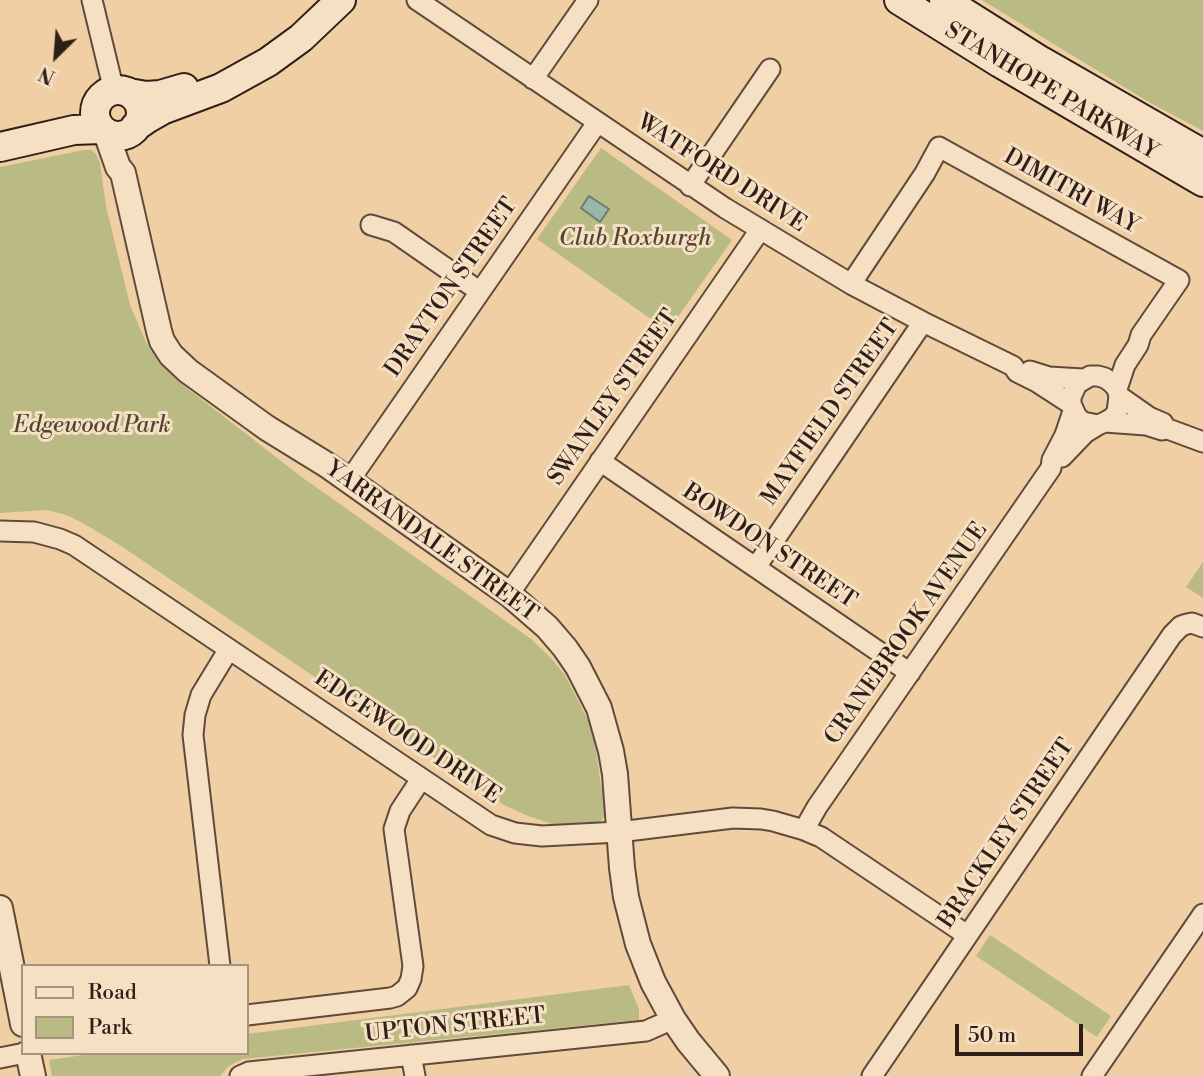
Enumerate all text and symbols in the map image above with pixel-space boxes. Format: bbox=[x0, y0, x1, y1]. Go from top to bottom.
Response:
street label: STANHOPE PARKWAY bbox=[939, 17, 1163, 167]
north arrow bbox=[21, 21, 91, 91]
text: N bbox=[35, 61, 59, 89]
street label: WATFORD DRIVE bbox=[631, 109, 811, 239]
street label: DIMITRI WAY bbox=[999, 144, 1143, 240]
street label: DRAYTON STREET bbox=[380, 193, 524, 383]
park label: Club Roxburgh bbox=[559, 225, 711, 253]
street label: SWANLEY STREET bbox=[543, 305, 685, 491]
street label: MAYFIELD STREET bbox=[756, 315, 906, 511]
park label: Edgewood Park bbox=[14, 412, 170, 440]
street label: YARRANDALE STREET bbox=[319, 456, 543, 628]
street label: BOWDON STREET bbox=[677, 479, 861, 615]
street label: CRANEBROOK AVENUE bbox=[820, 518, 994, 750]
street label: EDGEWOOD DRIVE bbox=[308, 665, 506, 811]
street label: BRACKLEY STREET bbox=[933, 734, 1081, 934]
legend bbox=[21, 964, 248, 1055]
text: Road bbox=[88, 980, 137, 1006]
street label: UPTON STREET bbox=[363, 1003, 547, 1049]
scale bar bbox=[958, 1010, 1086, 1054]
text: Park bbox=[88, 1015, 132, 1041]
text: 50 m bbox=[968, 1023, 1016, 1049]

